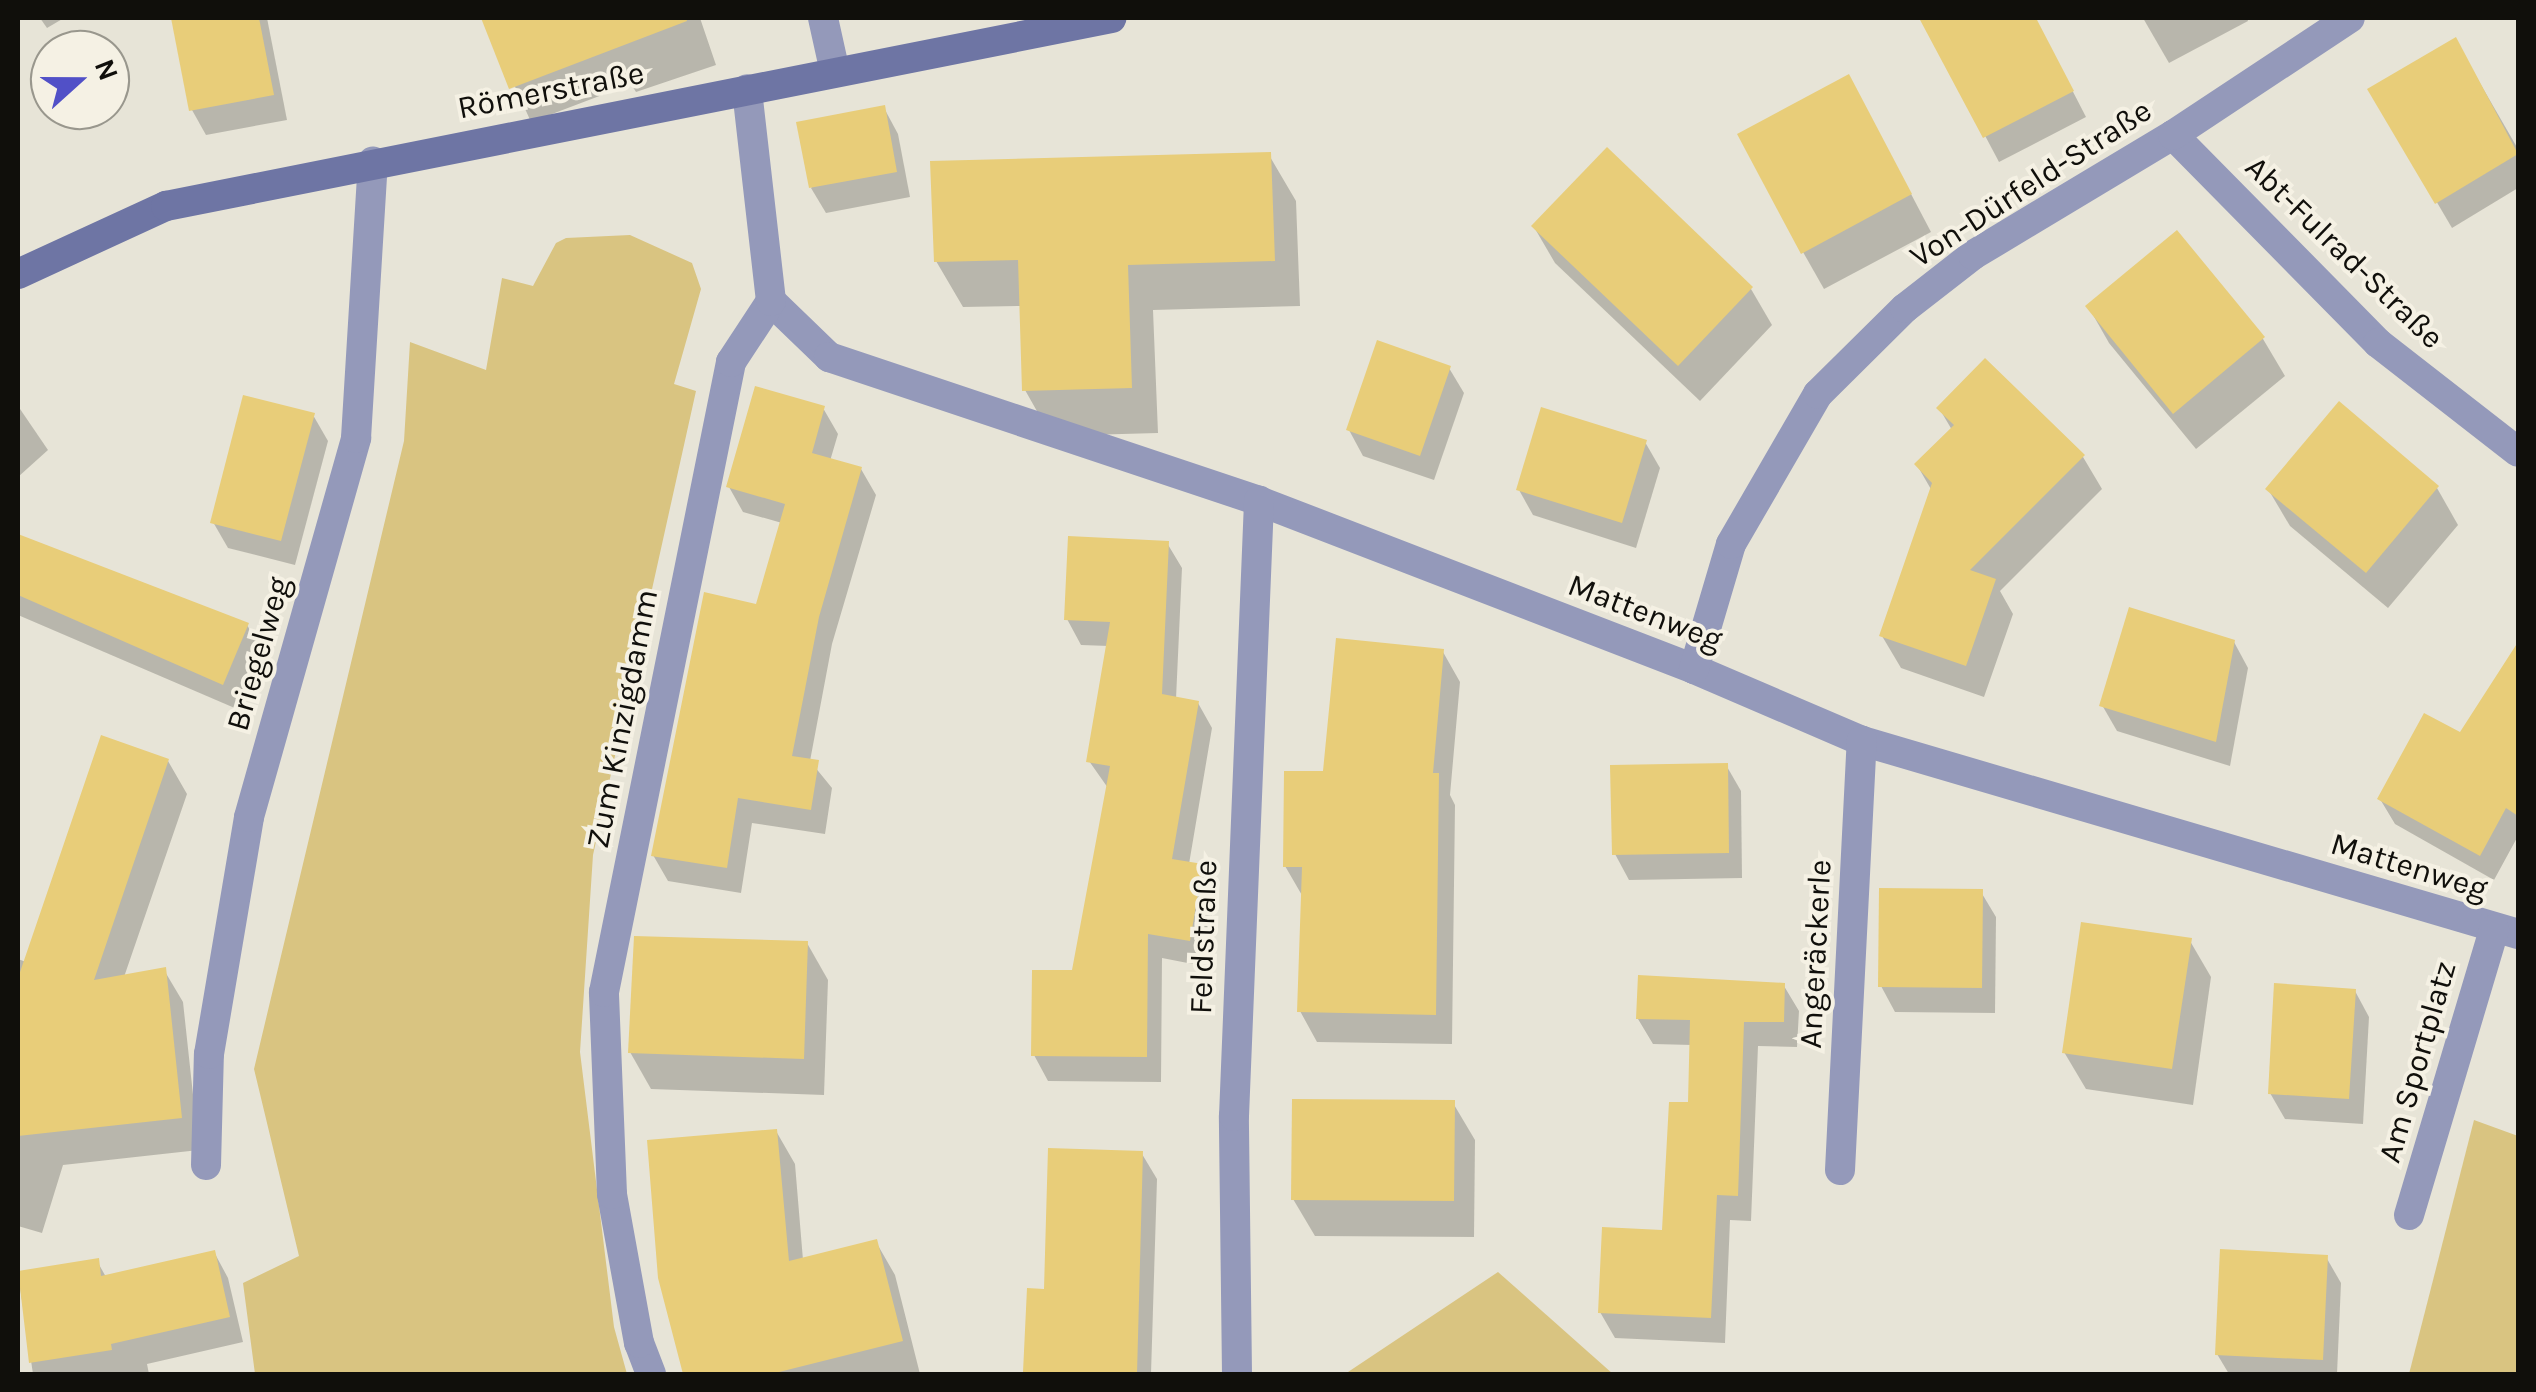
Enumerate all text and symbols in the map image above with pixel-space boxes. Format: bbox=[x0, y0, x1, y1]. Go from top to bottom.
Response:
north arrow bbox=[30, 30, 130, 130]
text: N bbox=[88, 54, 126, 85]
street label: Römerstraße bbox=[455, 54, 647, 128]
street label: Von-Dürfeld-Straße bbox=[1903, 92, 2159, 276]
street label: Abt-Fulrad-Straße bbox=[2237, 149, 2451, 357]
street label: Mattenweg bbox=[1562, 566, 1728, 660]
street label: Briegelweg bbox=[219, 572, 299, 736]
street label: Zum Kinzigdamm bbox=[579, 586, 667, 852]
street label: Mattenweg bbox=[2326, 825, 2492, 909]
street label: Angeräckerle bbox=[1792, 858, 1840, 1050]
street label: Feldstraße bbox=[1182, 859, 1226, 1015]
street label: Am Sportplatz bbox=[2371, 957, 2465, 1167]

